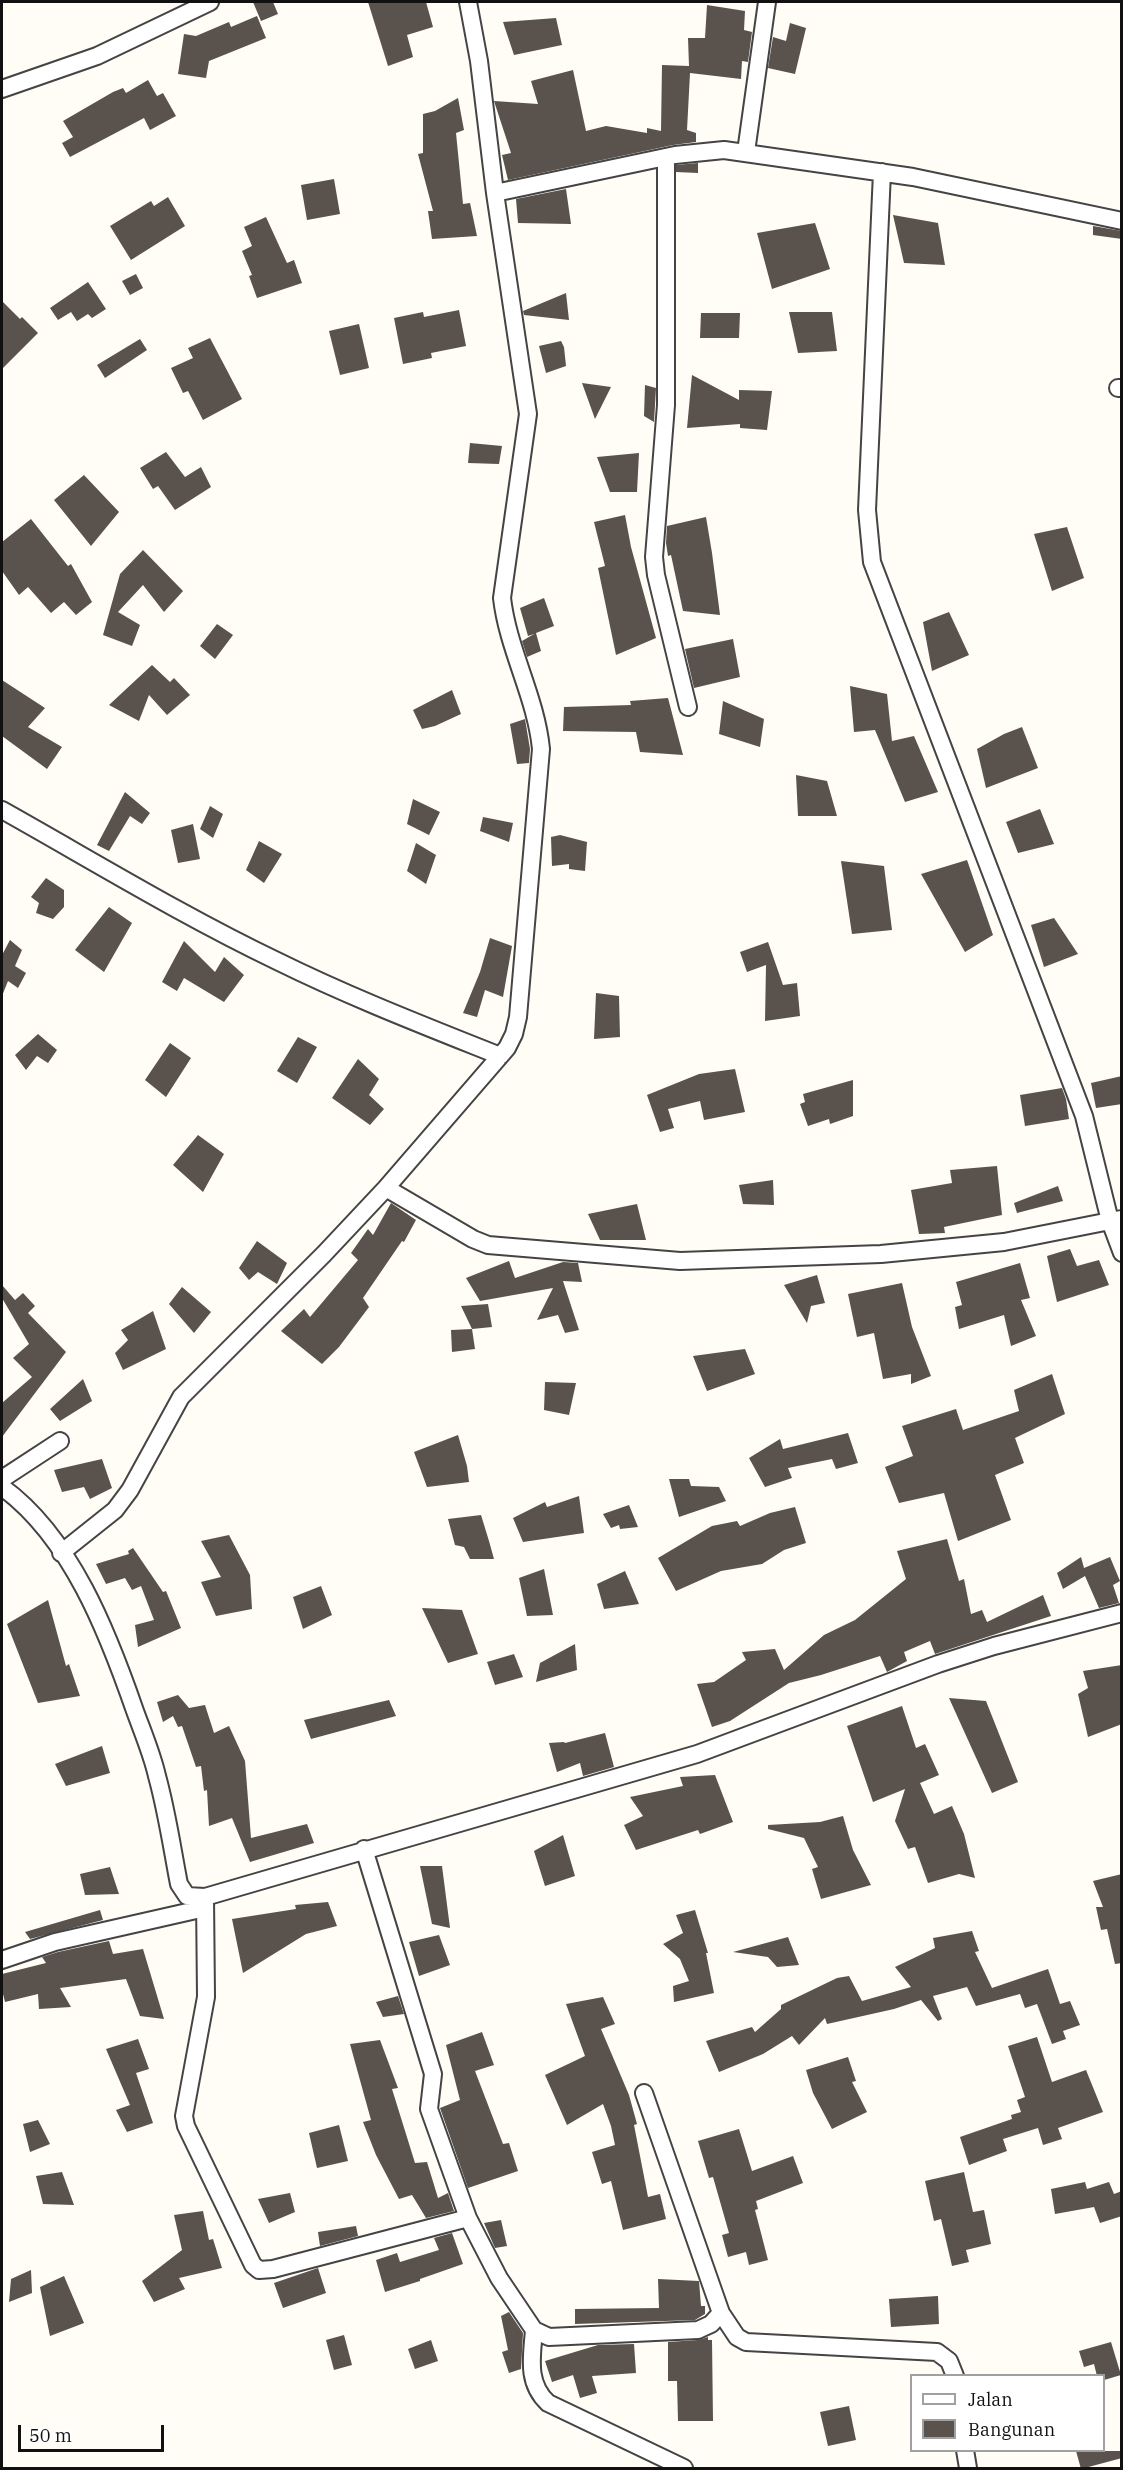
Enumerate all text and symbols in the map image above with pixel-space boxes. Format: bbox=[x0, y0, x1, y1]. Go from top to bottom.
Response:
legend bbox=[910, 2374, 1105, 2452]
text: Jalan bbox=[968, 2388, 1013, 2411]
scale bar bbox=[21, 2413, 166, 2451]
text: Bangunan bbox=[968, 2418, 1055, 2441]
text: 50 m bbox=[29, 2424, 72, 2447]

